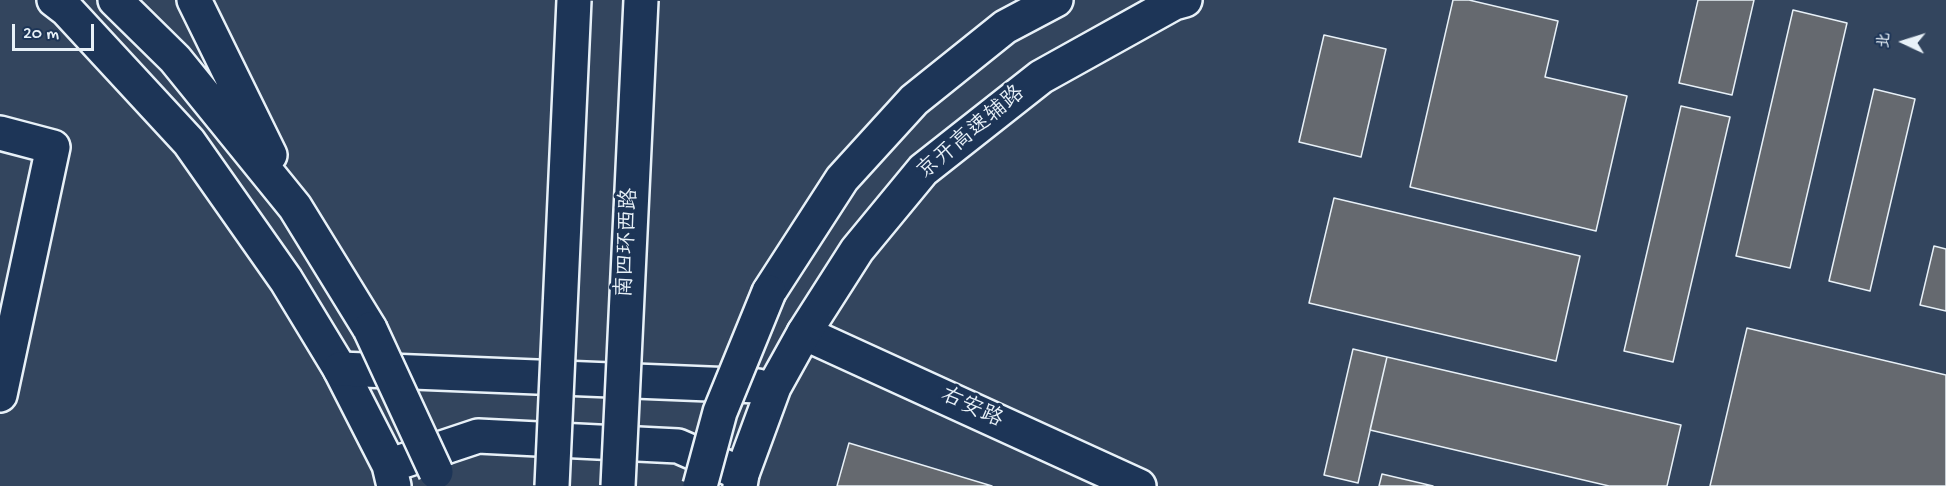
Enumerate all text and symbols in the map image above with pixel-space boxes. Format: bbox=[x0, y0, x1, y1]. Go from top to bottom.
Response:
scale bar bbox=[15, 12, 98, 50]
north arrow bbox=[1874, 12, 1934, 72]
text: 20 m bbox=[23, 24, 59, 45]
text: 北 bbox=[1876, 32, 1896, 49]
street label: 京开高速辅路 bbox=[913, 81, 1031, 187]
street label: 南四环西路 bbox=[613, 187, 645, 299]
street label: 右安路 bbox=[936, 383, 1006, 435]

